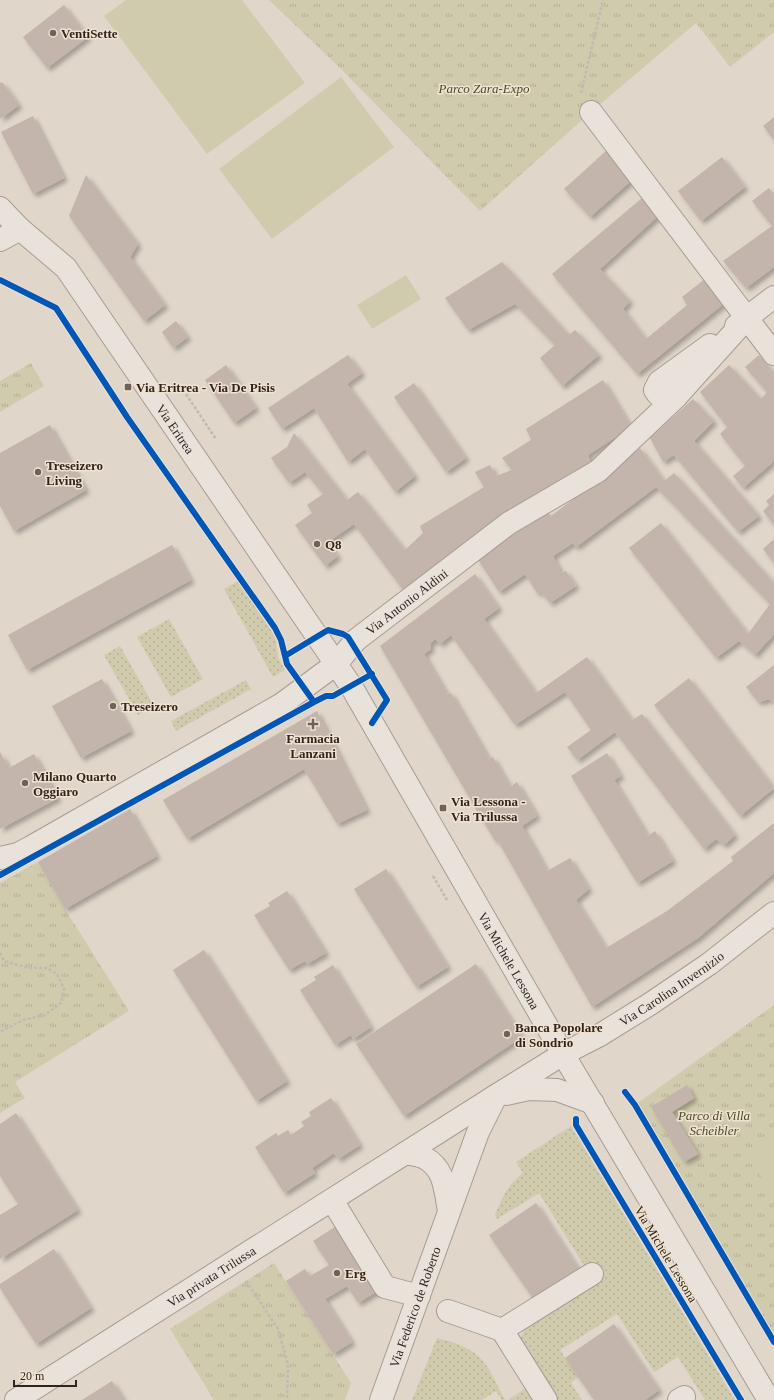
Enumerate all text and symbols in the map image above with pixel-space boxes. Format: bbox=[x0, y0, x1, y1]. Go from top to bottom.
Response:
place label: VentiSette bbox=[61, 26, 118, 41]
marker: VentiSette bbox=[48, 28, 58, 38]
park label: Parco Zara-Expo bbox=[438, 81, 530, 96]
place label: Via Eritrea - Via De Pisis bbox=[136, 380, 275, 395]
marker: Via Eritrea - Via De Pisis bbox=[123, 382, 133, 392]
street label: Via Eritrea bbox=[154, 401, 198, 457]
place label: Treseizero Living bbox=[46, 458, 103, 488]
marker: Treseizero Living bbox=[33, 467, 43, 477]
place label: Q8 bbox=[325, 537, 342, 552]
marker: Q8 bbox=[312, 539, 322, 549]
street label: Via Antonio Aldini bbox=[363, 565, 451, 637]
place label: Treseizero bbox=[121, 699, 178, 714]
marker: Treseizero bbox=[108, 701, 118, 711]
marker: Farmacia Lanzani bbox=[308, 719, 318, 729]
place label: Farmacia Lanzani bbox=[286, 731, 340, 761]
place label: Milano Quarto Oggiaro bbox=[33, 769, 116, 799]
marker: Milano Quarto Oggiaro bbox=[20, 778, 30, 788]
place label: Via Lessona - Via Trilussa bbox=[451, 794, 526, 824]
marker: Via Lessona - Via Trilussa bbox=[438, 803, 448, 813]
street label: Via Michele Lessona bbox=[475, 909, 543, 1012]
street label: Via Carolina Invernizio bbox=[616, 948, 727, 1029]
place label: Banca Popolare di Sondrio bbox=[515, 1020, 603, 1050]
marker: Banca Popolare di Sondrio bbox=[502, 1029, 512, 1039]
park label: Parco di Villa Scheibler bbox=[677, 1108, 751, 1138]
street label: Via Michele Lessona bbox=[631, 1203, 701, 1305]
street label: Via privata Trilussa bbox=[164, 1243, 258, 1310]
street label: Via Federico de Roberto bbox=[386, 1244, 443, 1369]
place label: Erg bbox=[345, 1266, 366, 1281]
marker: Erg bbox=[332, 1268, 342, 1278]
scale bar bbox=[14, 1362, 76, 1388]
text: 20 m bbox=[20, 1369, 45, 1383]

